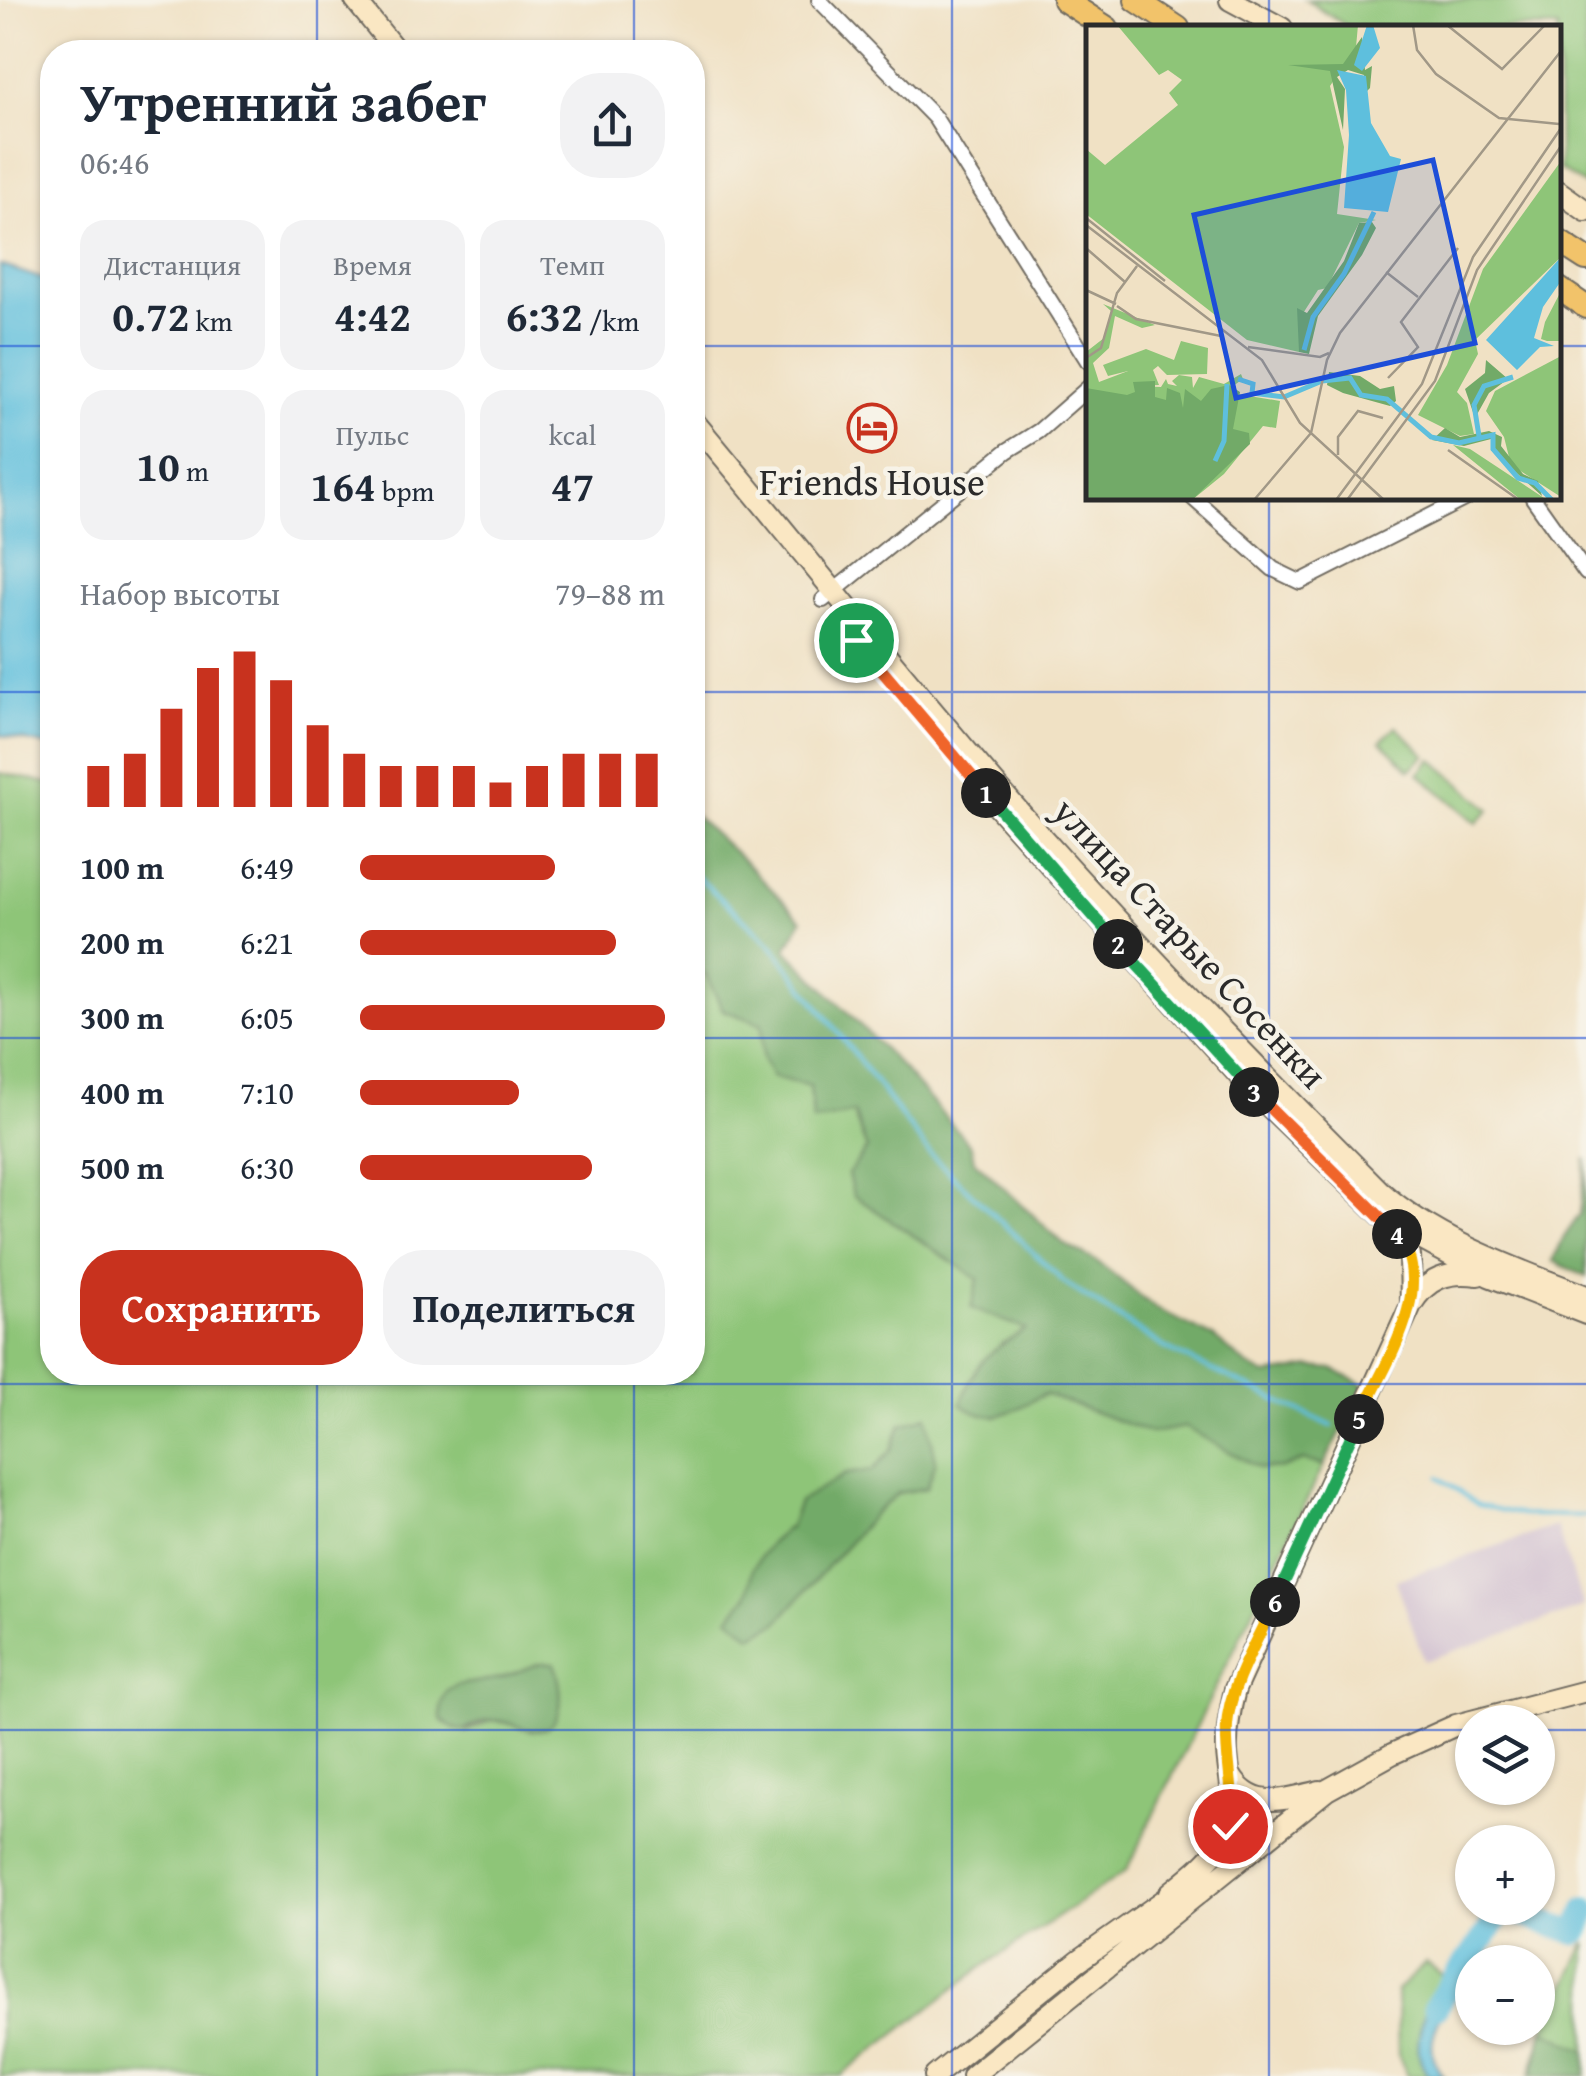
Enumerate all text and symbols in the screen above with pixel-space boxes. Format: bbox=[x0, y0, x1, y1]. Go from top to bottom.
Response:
inset map bbox=[1086, 25, 1561, 500]
text: Утренний забег bbox=[80, 61, 486, 141]
button: share bbox=[560, 73, 665, 178]
text: 06:46 bbox=[80, 139, 149, 186]
text: Дистанция bbox=[104, 244, 241, 285]
text: Время bbox=[333, 244, 412, 285]
text: Темп bbox=[540, 244, 605, 285]
text: 0.72 bbox=[112, 285, 189, 346]
text: 4:42 bbox=[334, 285, 411, 346]
text: 6:32 bbox=[506, 285, 583, 346]
text: km bbox=[189, 300, 233, 341]
text: /km bbox=[583, 300, 639, 341]
hotel icon: Friends House bbox=[846, 402, 898, 454]
text: Пульс bbox=[336, 414, 409, 455]
text: kcal bbox=[549, 414, 596, 455]
text: 10 bbox=[136, 435, 180, 496]
text: m bbox=[180, 450, 209, 491]
place label: Friends House bbox=[759, 453, 985, 509]
text: 164 bbox=[311, 455, 376, 516]
text: 47 bbox=[551, 455, 594, 516]
text: bpm bbox=[376, 470, 434, 511]
text: Набор высоты bbox=[80, 570, 280, 617]
text: 79–88 m bbox=[555, 570, 665, 617]
pin bbox=[814, 598, 899, 683]
icon: arrive bbox=[829, 613, 884, 668]
pin: 1 bbox=[961, 768, 1011, 818]
text: 1 bbox=[979, 772, 993, 813]
street label: улица Старые Сосенки bbox=[1040, 783, 1341, 1101]
text: 100 m bbox=[80, 844, 164, 891]
text: 6:49 bbox=[240, 844, 294, 891]
text: 200 m bbox=[80, 919, 164, 966]
text: 6:21 bbox=[240, 919, 294, 966]
pin: 2 bbox=[1093, 919, 1143, 969]
text: 2 bbox=[1111, 923, 1125, 964]
text: 300 m bbox=[80, 994, 164, 1041]
text: 6:05 bbox=[240, 994, 294, 1041]
pin: 3 bbox=[1229, 1067, 1279, 1117]
text: 400 m bbox=[80, 1069, 164, 1116]
text: 7:10 bbox=[240, 1069, 294, 1116]
text: 3 bbox=[1247, 1071, 1261, 1112]
text: 500 m bbox=[80, 1144, 164, 1191]
text: 6:30 bbox=[240, 1144, 294, 1191]
pin: 4 bbox=[1372, 1209, 1422, 1259]
text: 4 bbox=[1390, 1213, 1404, 1254]
button: Сохранить bbox=[80, 1250, 363, 1365]
button: Поделиться bbox=[383, 1250, 665, 1365]
pin: 5 bbox=[1334, 1394, 1384, 1444]
text: 5 bbox=[1352, 1398, 1366, 1439]
pin: 6 bbox=[1250, 1577, 1300, 1627]
text: 6 bbox=[1268, 1581, 1282, 1622]
map controls bbox=[1455, 1705, 1555, 2045]
button: layers bbox=[1455, 1705, 1555, 1805]
pin bbox=[1188, 1784, 1273, 1869]
icon: check bbox=[1203, 1799, 1258, 1854]
button: + bbox=[1455, 1825, 1555, 1925]
button: − bbox=[1455, 1945, 1555, 2045]

